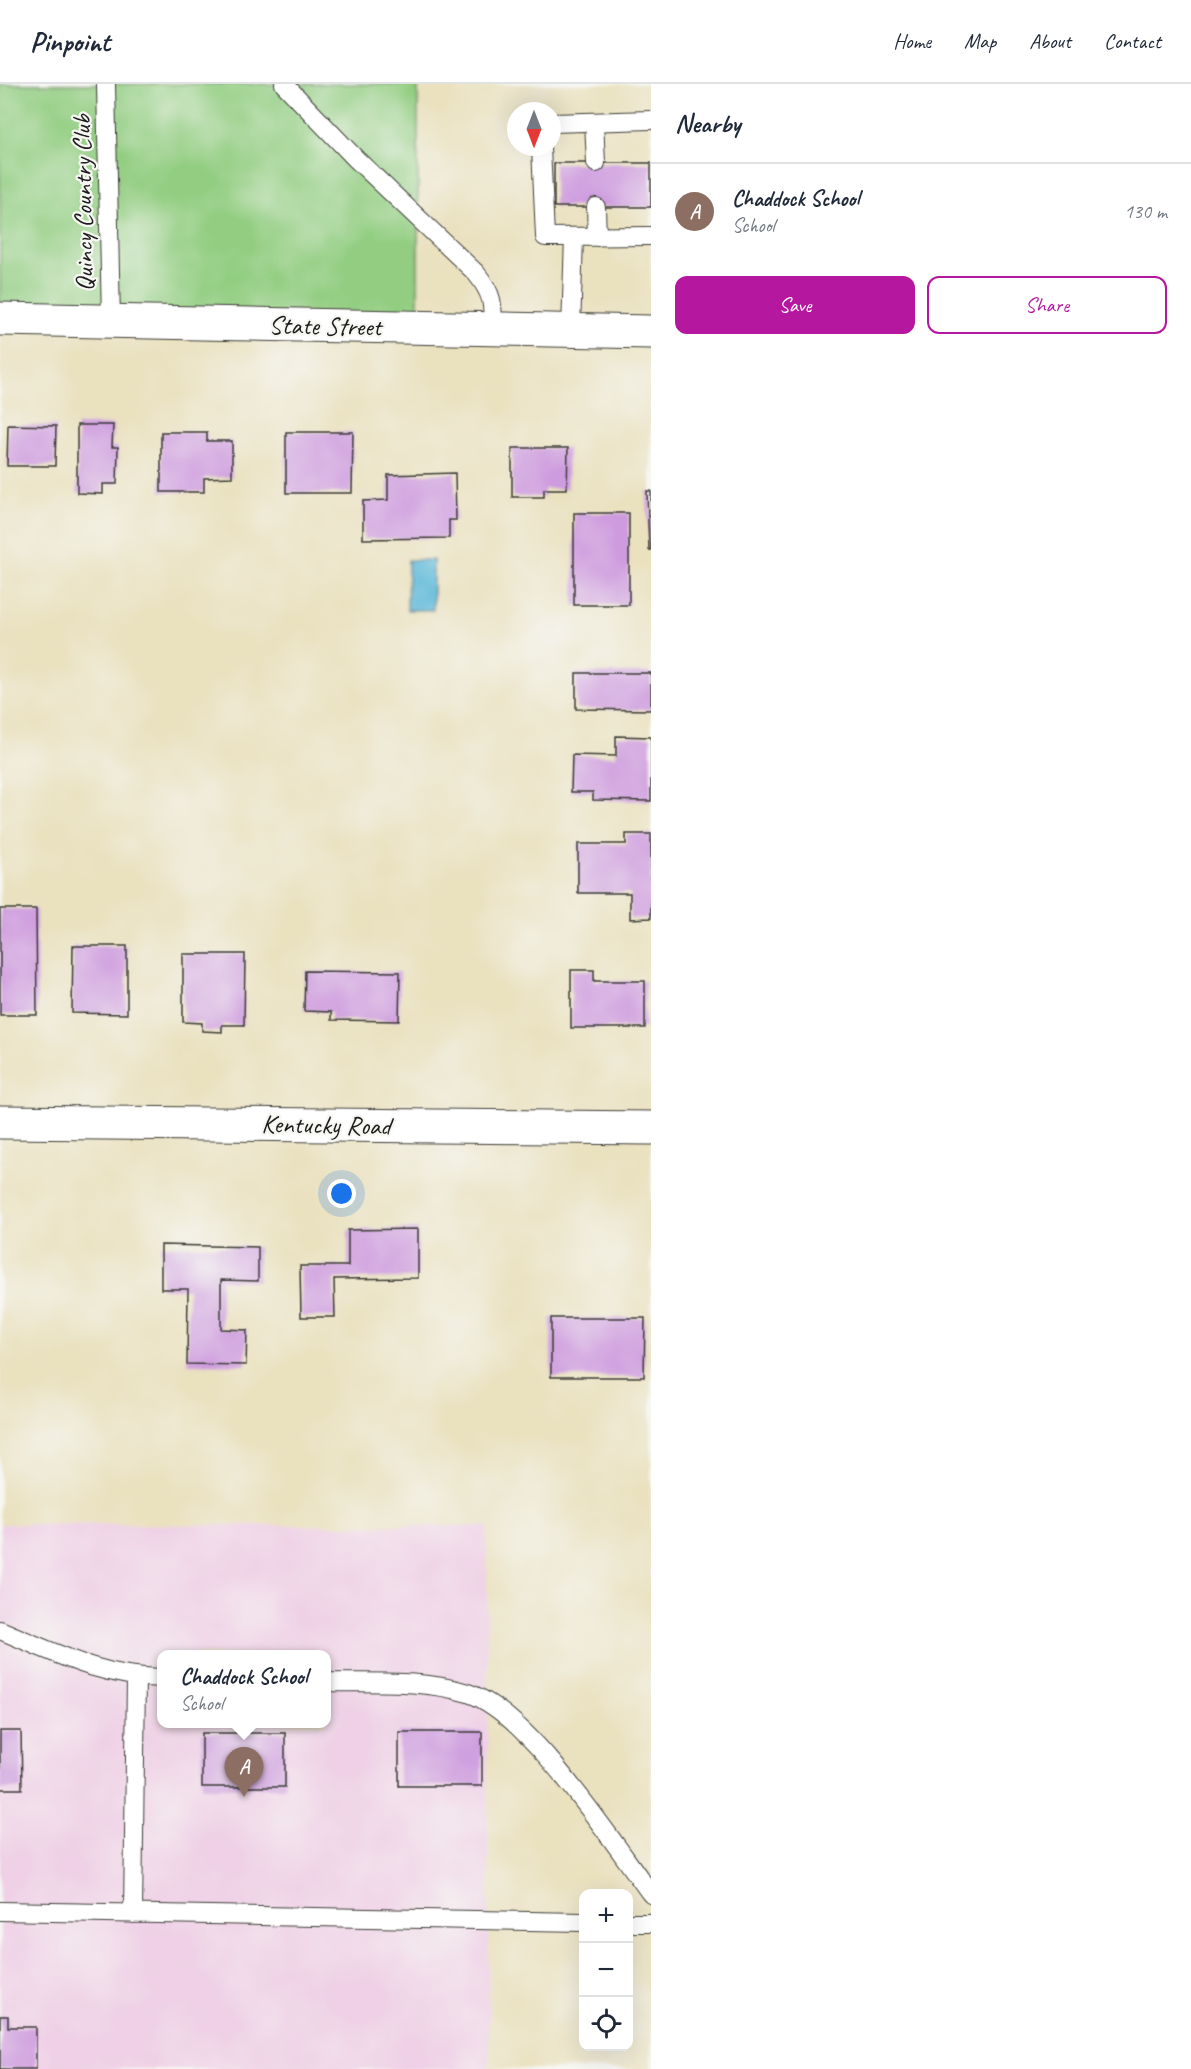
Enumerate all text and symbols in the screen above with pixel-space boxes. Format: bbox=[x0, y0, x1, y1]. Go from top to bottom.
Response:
text: Pinpoint bbox=[30, 24, 110, 59]
text: Home bbox=[893, 28, 931, 54]
text: Map bbox=[964, 28, 996, 54]
text: About bbox=[1029, 28, 1071, 54]
text: Contact bbox=[1104, 28, 1161, 54]
north arrow bbox=[507, 102, 561, 156]
text: Nearby bbox=[675, 107, 740, 140]
street label: Quincy Country Club bbox=[65, 113, 101, 292]
text: Chaddock School bbox=[732, 185, 859, 213]
text: A bbox=[689, 199, 700, 224]
text: 130 m bbox=[1124, 199, 1167, 224]
text: School bbox=[732, 213, 775, 238]
button: Save bbox=[675, 276, 915, 334]
button: Share bbox=[927, 276, 1167, 334]
street label: State Street bbox=[268, 309, 384, 344]
street label: Kentucky Road bbox=[261, 1107, 395, 1143]
your location bbox=[327, 1179, 356, 1208]
popup bbox=[157, 1650, 331, 1728]
text: Chaddock School bbox=[180, 1663, 308, 1691]
text: School bbox=[180, 1691, 223, 1716]
pin: A bbox=[224, 1748, 264, 1797]
map controls bbox=[579, 1889, 633, 2051]
button: + bbox=[579, 1889, 633, 1943]
button: − bbox=[579, 1943, 633, 1997]
button: locate bbox=[579, 1997, 633, 2051]

